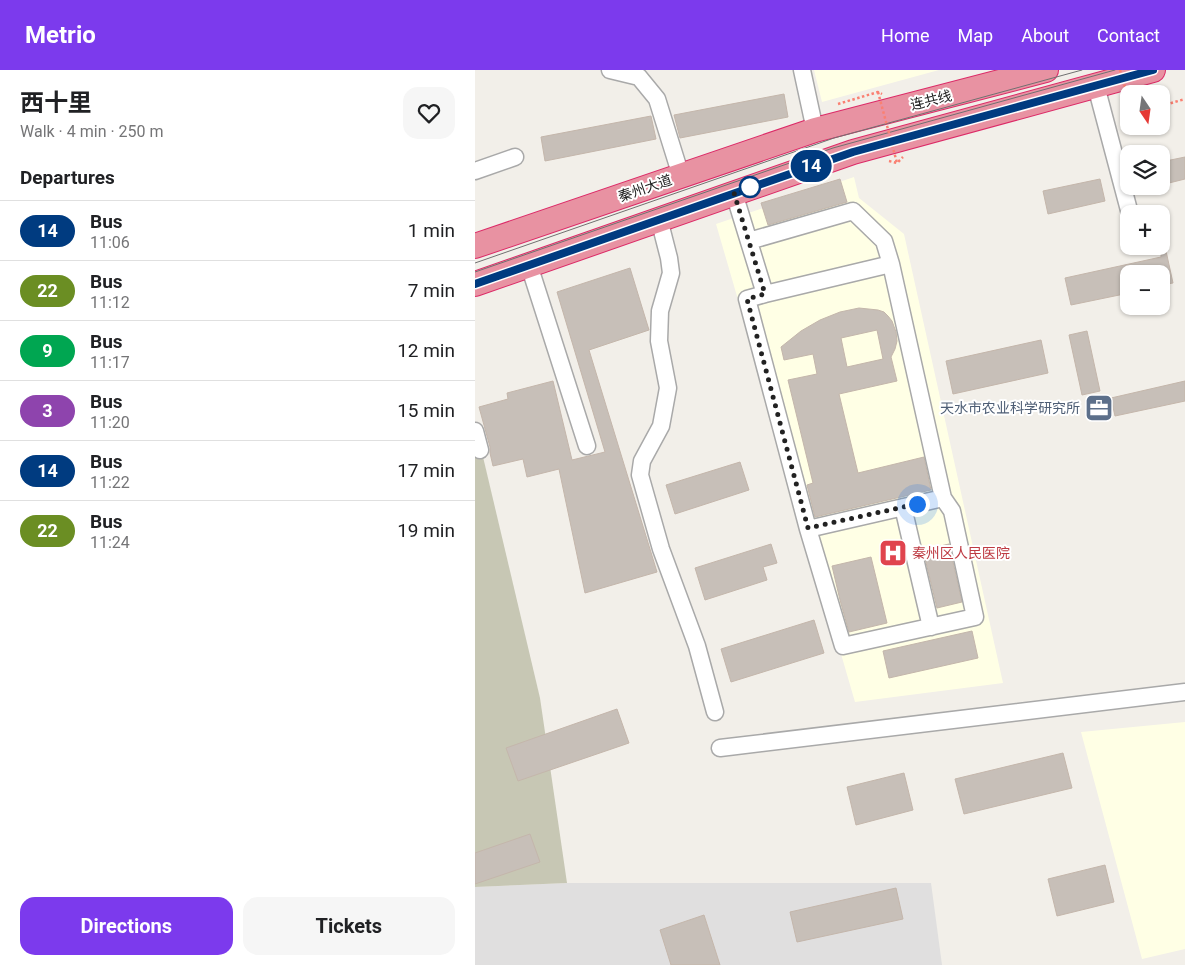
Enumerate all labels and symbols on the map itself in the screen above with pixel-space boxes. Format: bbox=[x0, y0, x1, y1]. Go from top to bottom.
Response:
north arrow bbox=[1120, 85, 1170, 135]
street label: 连共线 bbox=[909, 87, 953, 113]
line badge: 14 bbox=[789, 150, 833, 182]
street label: 秦州大道 bbox=[616, 171, 674, 205]
unlabelled marker bbox=[739, 176, 761, 198]
office icon: 天水市农业科学研究所 bbox=[1084, 393, 1114, 423]
place label: 天水市农业科学研究所 bbox=[940, 400, 1080, 416]
your location bbox=[905, 492, 930, 517]
hospital icon: 秦州区人民医院 bbox=[878, 538, 908, 568]
place label: 秦州区人民医院 bbox=[912, 545, 1010, 561]

